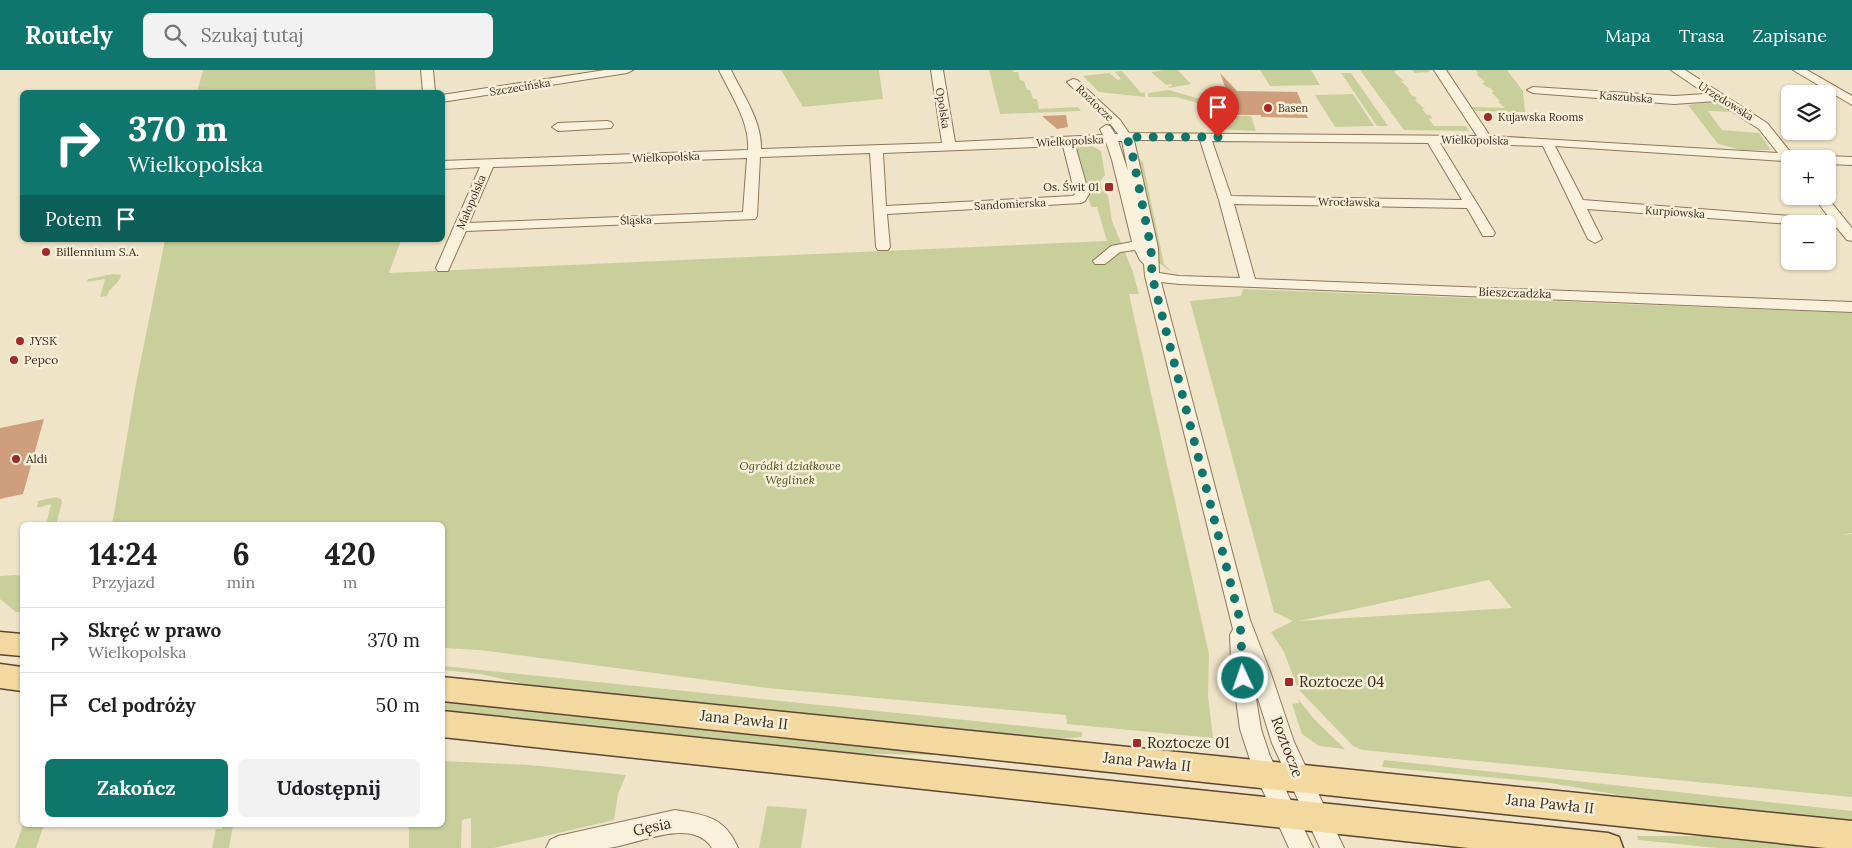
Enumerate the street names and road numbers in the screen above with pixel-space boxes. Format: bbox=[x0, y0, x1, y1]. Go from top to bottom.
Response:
street label: Szczecińska bbox=[489, 75, 552, 99]
street label: Urzędowska bbox=[1696, 78, 1757, 124]
street label: Roztocze bbox=[1073, 82, 1117, 124]
street label: Opolska bbox=[933, 86, 953, 130]
street label: Kaszubska bbox=[1599, 88, 1654, 106]
street label: Wielkopolska bbox=[1036, 132, 1105, 150]
street label: Wielkopolska bbox=[1441, 132, 1509, 148]
street label: Wielkopolska bbox=[632, 149, 700, 165]
street label: Małopolska bbox=[453, 172, 489, 232]
street label: Wrocławska bbox=[1318, 194, 1380, 210]
street label: Sandomierska bbox=[974, 195, 1047, 213]
street label: Kurpiowska bbox=[1644, 203, 1706, 221]
street label: Śląska bbox=[620, 212, 652, 228]
street label: Bieszczadzka bbox=[1478, 284, 1552, 301]
street label: Jana Pawła II bbox=[698, 705, 789, 734]
street label: Roztocze bbox=[1267, 714, 1308, 780]
street label: Jana Pawła II bbox=[1101, 747, 1192, 776]
street label: Jana Pawła II bbox=[1504, 789, 1595, 818]
street label: Gęsia bbox=[631, 813, 673, 840]

